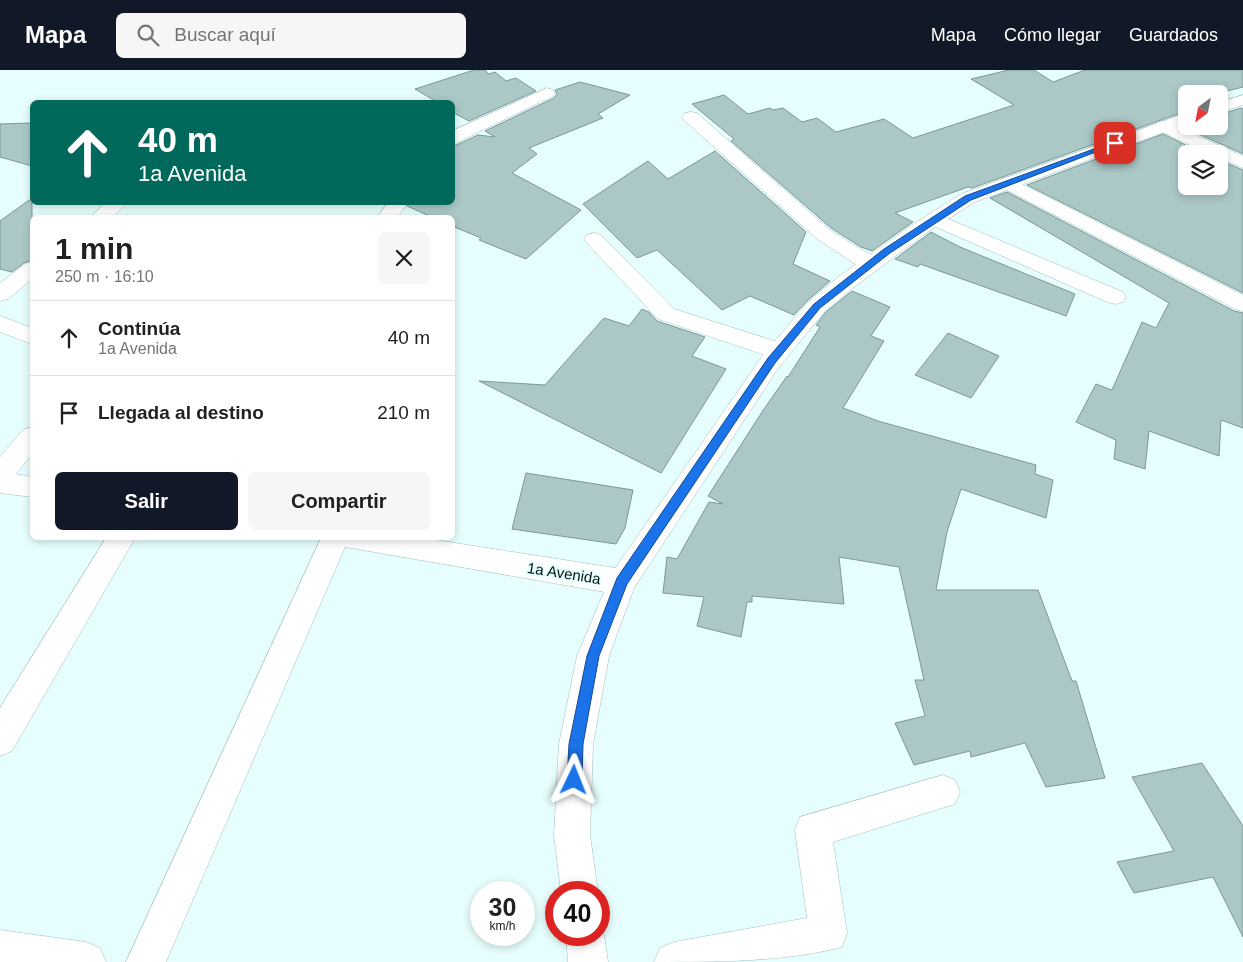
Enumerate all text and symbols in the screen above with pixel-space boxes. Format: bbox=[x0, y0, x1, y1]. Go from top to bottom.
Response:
search box bbox=[116, 13, 466, 58]
text: Mapa bbox=[25, 21, 86, 48]
icon: search bbox=[134, 21, 162, 49]
text: Buscar aquí bbox=[174, 24, 276, 45]
text: Mapa bbox=[931, 25, 976, 45]
text: Cómo llegar bbox=[1004, 25, 1101, 45]
text: Guardados bbox=[1129, 25, 1218, 45]
north arrow bbox=[1178, 85, 1228, 135]
map controls bbox=[1178, 85, 1228, 195]
icon: ahead bbox=[55, 120, 120, 185]
text: 40 m bbox=[138, 120, 218, 159]
pin bbox=[1094, 122, 1136, 164]
icon: arrive bbox=[1101, 129, 1129, 157]
button: layers bbox=[1178, 145, 1228, 195]
text: 1a Avenida bbox=[138, 161, 246, 186]
text: 1 min bbox=[55, 232, 133, 265]
button: close bbox=[378, 232, 430, 284]
text: 250 m · 16:10 bbox=[55, 268, 154, 285]
text: Continúa bbox=[98, 318, 180, 339]
icon: ahead bbox=[55, 324, 83, 352]
text: 40 m bbox=[388, 327, 430, 348]
text: 1a Avenida bbox=[98, 340, 177, 357]
icon: arrive bbox=[55, 399, 83, 427]
text: Llegada al destino bbox=[98, 402, 264, 423]
text: 210 m bbox=[377, 402, 430, 423]
button: Salir bbox=[55, 472, 238, 530]
button: Compartir bbox=[248, 472, 430, 530]
street label: 1a Avenida bbox=[526, 559, 602, 587]
position arrow bbox=[547, 753, 599, 805]
speed limit sign: 40 bbox=[545, 881, 610, 946]
text: 30 bbox=[489, 893, 516, 921]
text: km/h bbox=[489, 919, 516, 933]

